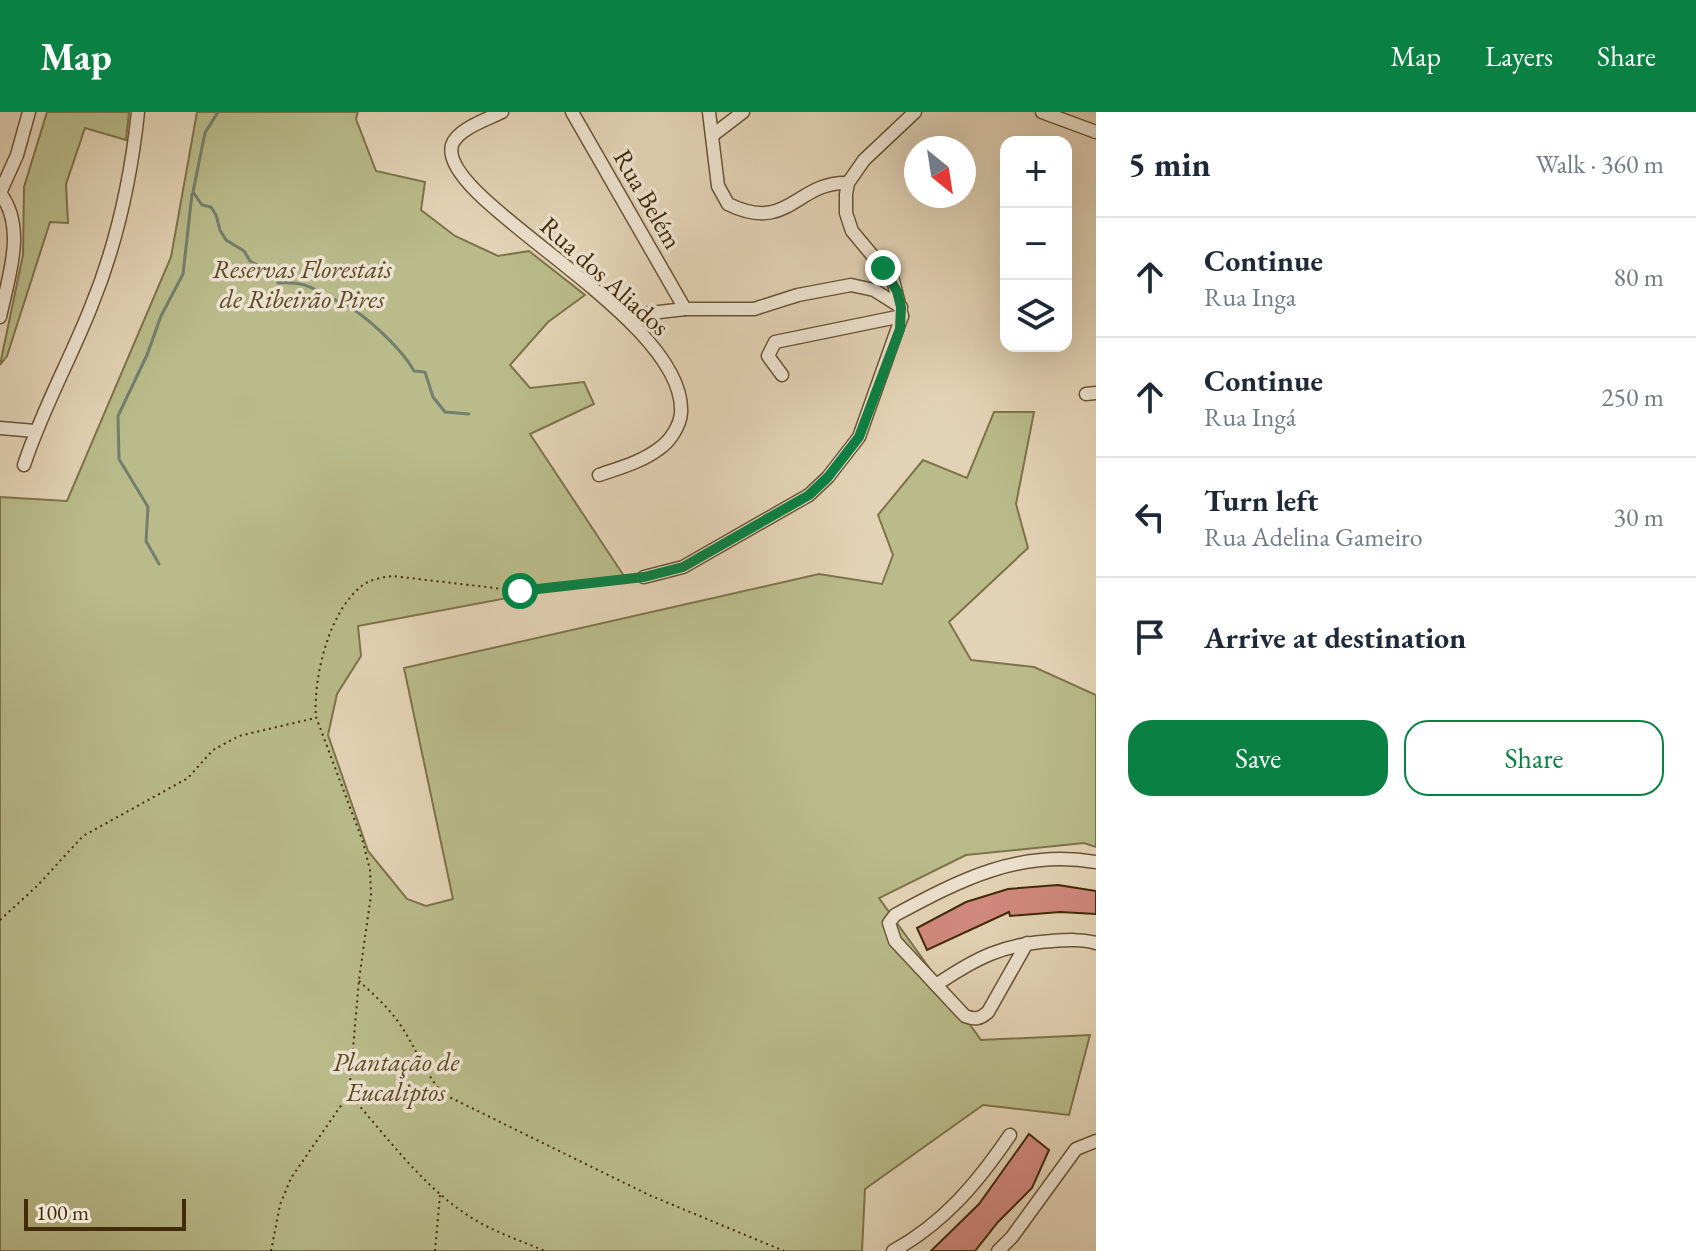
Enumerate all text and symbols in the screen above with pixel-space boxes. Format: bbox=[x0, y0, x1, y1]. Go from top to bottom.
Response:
text: Map bbox=[40, 32, 112, 81]
text: Map bbox=[1391, 38, 1441, 74]
text: Layers bbox=[1485, 38, 1553, 74]
text: Share bbox=[1597, 38, 1656, 74]
north arrow bbox=[904, 136, 976, 208]
map controls bbox=[1000, 136, 1072, 352]
button: + bbox=[1000, 136, 1072, 208]
text: 5 min bbox=[1128, 142, 1211, 186]
street label: Rua Belém bbox=[606, 143, 690, 255]
text: Walk · 360 m bbox=[1536, 147, 1664, 181]
button: − bbox=[1000, 208, 1072, 280]
street label: Rua dos Aliados bbox=[533, 209, 677, 343]
text: Continue bbox=[1204, 241, 1323, 280]
route end bbox=[865, 250, 901, 286]
park label: Reservas Florestais de Ribeirão Pires bbox=[212, 252, 393, 316]
icon: ahead bbox=[1128, 255, 1172, 299]
text: 80 m bbox=[1614, 260, 1664, 294]
button: layers bbox=[1000, 280, 1072, 352]
text: Rua Inga bbox=[1204, 280, 1296, 314]
text: Continue bbox=[1204, 361, 1323, 400]
icon: ahead bbox=[1128, 375, 1172, 419]
text: 250 m bbox=[1601, 380, 1664, 414]
text: Rua Ingá bbox=[1204, 400, 1296, 434]
text: Turn left bbox=[1204, 481, 1318, 520]
icon: left bbox=[1128, 495, 1172, 539]
text: 30 m bbox=[1614, 500, 1664, 534]
text: Rua Adelina Gameiro bbox=[1204, 520, 1423, 554]
route start bbox=[502, 573, 538, 609]
icon: arrive bbox=[1128, 615, 1172, 659]
text: Arrive at destination bbox=[1204, 618, 1466, 657]
button: Save bbox=[1128, 720, 1388, 796]
button: Share bbox=[1404, 720, 1664, 796]
park label: Plantação de Eucaliptos bbox=[333, 1045, 460, 1109]
scale bar bbox=[24, 1195, 186, 1231]
text: 100 m bbox=[36, 1198, 89, 1227]

